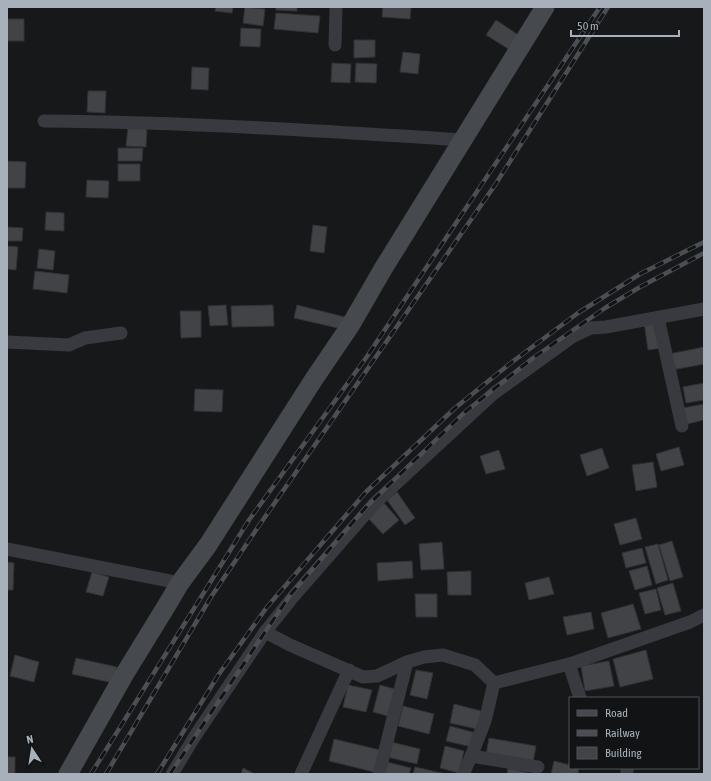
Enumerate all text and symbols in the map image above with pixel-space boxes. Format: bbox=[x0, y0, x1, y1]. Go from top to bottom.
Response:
scale bar bbox=[571, 12, 679, 38]
text: 50 m bbox=[577, 19, 599, 33]
legend bbox=[569, 697, 699, 769]
text: Road bbox=[605, 706, 628, 720]
text: Railway bbox=[605, 726, 640, 740]
north arrow bbox=[12, 729, 52, 769]
text: N bbox=[25, 733, 34, 746]
text: Building bbox=[605, 746, 643, 760]

